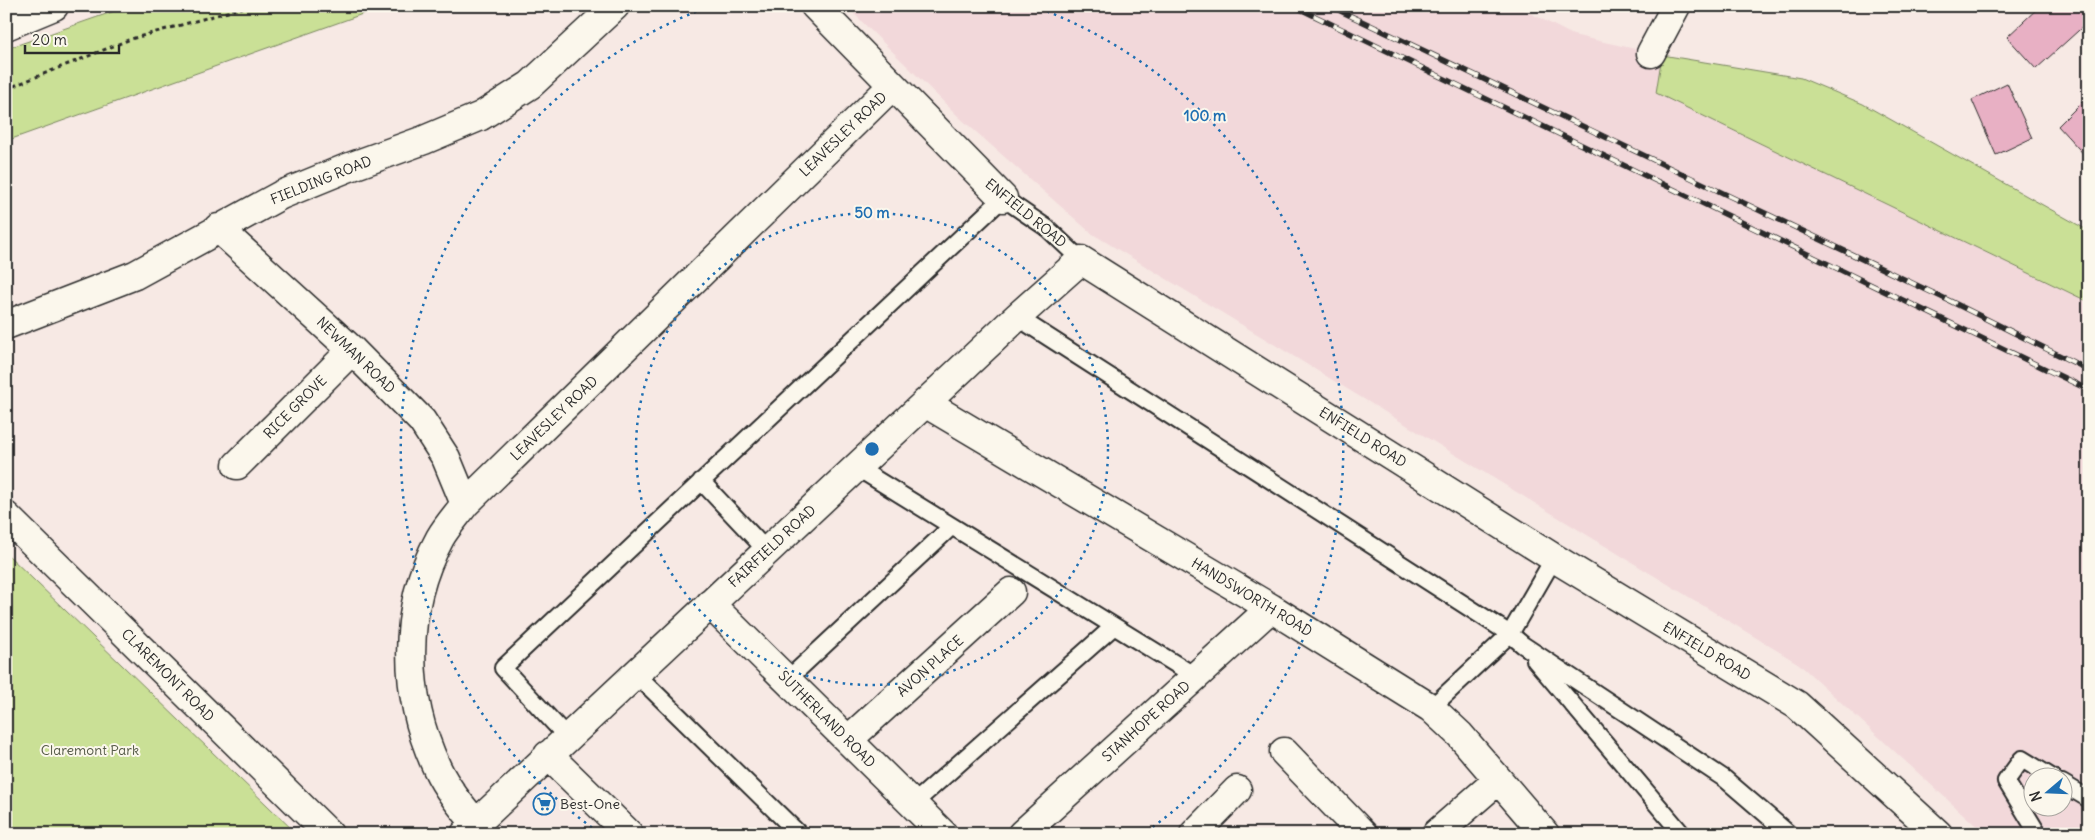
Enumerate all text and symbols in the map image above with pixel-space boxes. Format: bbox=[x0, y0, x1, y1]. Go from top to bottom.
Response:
scale bar bbox=[25, 22, 119, 54]
text: 20 m bbox=[32, 30, 67, 49]
street label: LEAVESLEY ROAD bbox=[796, 88, 891, 180]
text: 100 m bbox=[1184, 106, 1226, 125]
street label: FIELDING ROAD bbox=[268, 152, 374, 208]
street label: ENFIELD ROAD bbox=[982, 175, 1070, 251]
text: 50 m bbox=[854, 203, 890, 222]
street label: NEWMAN ROAD bbox=[313, 313, 399, 397]
street label: RICE GROVE bbox=[260, 372, 330, 442]
street label: LEAVESLEY ROAD bbox=[507, 372, 602, 464]
street label: ENFIELD ROAD bbox=[1316, 403, 1410, 471]
centre of rings bbox=[863, 440, 881, 458]
street label: FAIRFIELD ROAD bbox=[725, 501, 820, 591]
street label: HANDSWORTH ROAD bbox=[1188, 554, 1316, 640]
street label: ENFIELD ROAD bbox=[1660, 618, 1754, 684]
street label: CLAREMONT ROAD bbox=[118, 625, 218, 725]
street label: AVON PLACE bbox=[893, 631, 967, 701]
street label: SUTHERLAND ROAD bbox=[775, 667, 879, 771]
street label: STANHOPE ROAD bbox=[1098, 677, 1194, 765]
park label: Claremont Park bbox=[41, 741, 139, 759]
north arrow bbox=[2022, 768, 2072, 818]
text: N bbox=[2026, 789, 2046, 804]
supermarket icon: Best-One bbox=[532, 792, 556, 816]
place label: Best-One bbox=[560, 795, 620, 813]

